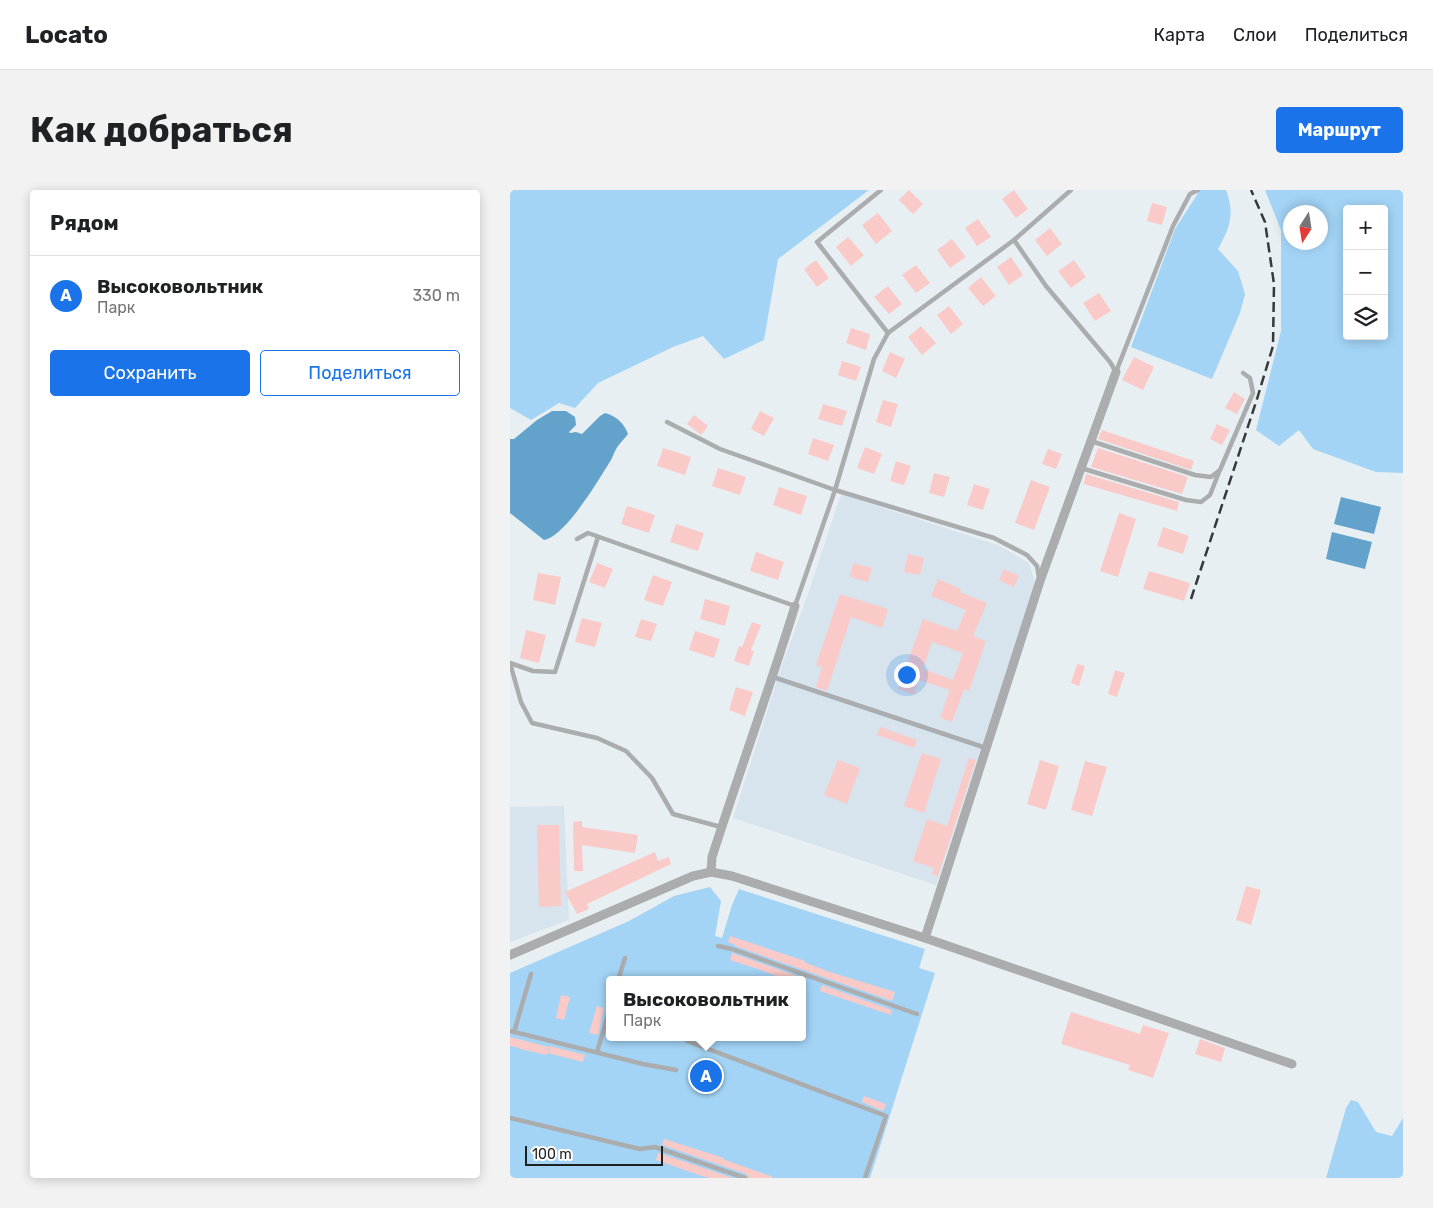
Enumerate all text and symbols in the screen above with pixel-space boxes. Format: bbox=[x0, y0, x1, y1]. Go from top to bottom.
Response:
text: Locato bbox=[25, 21, 108, 49]
text: Карта bbox=[1154, 24, 1205, 46]
text: Слои bbox=[1233, 24, 1277, 46]
text: Поделиться bbox=[1305, 24, 1408, 46]
button: Маршрут bbox=[1276, 107, 1403, 153]
text: Как добраться bbox=[30, 109, 293, 151]
north arrow bbox=[1283, 205, 1328, 250]
map controls bbox=[1343, 205, 1388, 340]
button: + bbox=[1343, 205, 1388, 250]
text: Рядом bbox=[50, 210, 119, 235]
button: − bbox=[1343, 250, 1388, 295]
text: Высоковольтник bbox=[97, 275, 263, 298]
text: A bbox=[60, 286, 72, 305]
text: 330 m bbox=[412, 286, 460, 305]
button: layers bbox=[1343, 295, 1388, 340]
text: Парк bbox=[97, 298, 135, 317]
button: Сохранить bbox=[50, 350, 250, 396]
button: Поделиться bbox=[260, 350, 460, 396]
your location bbox=[894, 662, 920, 688]
popup bbox=[606, 976, 806, 1041]
text: Высоковольтник bbox=[623, 988, 789, 1011]
text: Парк bbox=[623, 1011, 661, 1030]
pin: A bbox=[690, 1057, 722, 1095]
scale bar bbox=[525, 1143, 662, 1166]
text: 100 m bbox=[532, 1146, 572, 1163]

